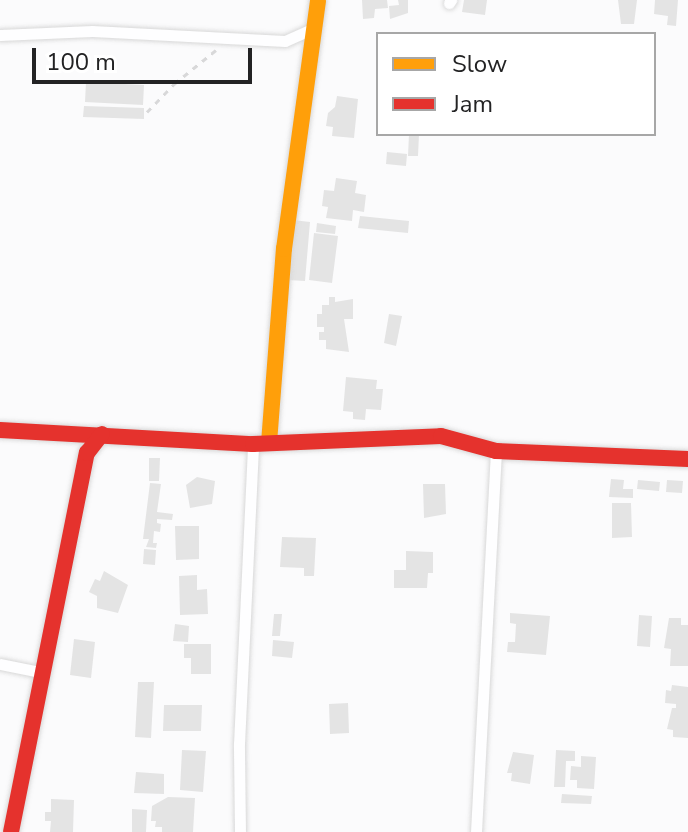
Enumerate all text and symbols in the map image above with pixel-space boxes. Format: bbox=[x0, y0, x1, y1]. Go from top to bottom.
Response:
scale bar bbox=[36, 32, 256, 82]
legend bbox=[376, 32, 656, 136]
text: 100 m bbox=[46, 46, 116, 78]
text: Slow bbox=[452, 48, 507, 80]
text: Jam bbox=[452, 88, 493, 120]

